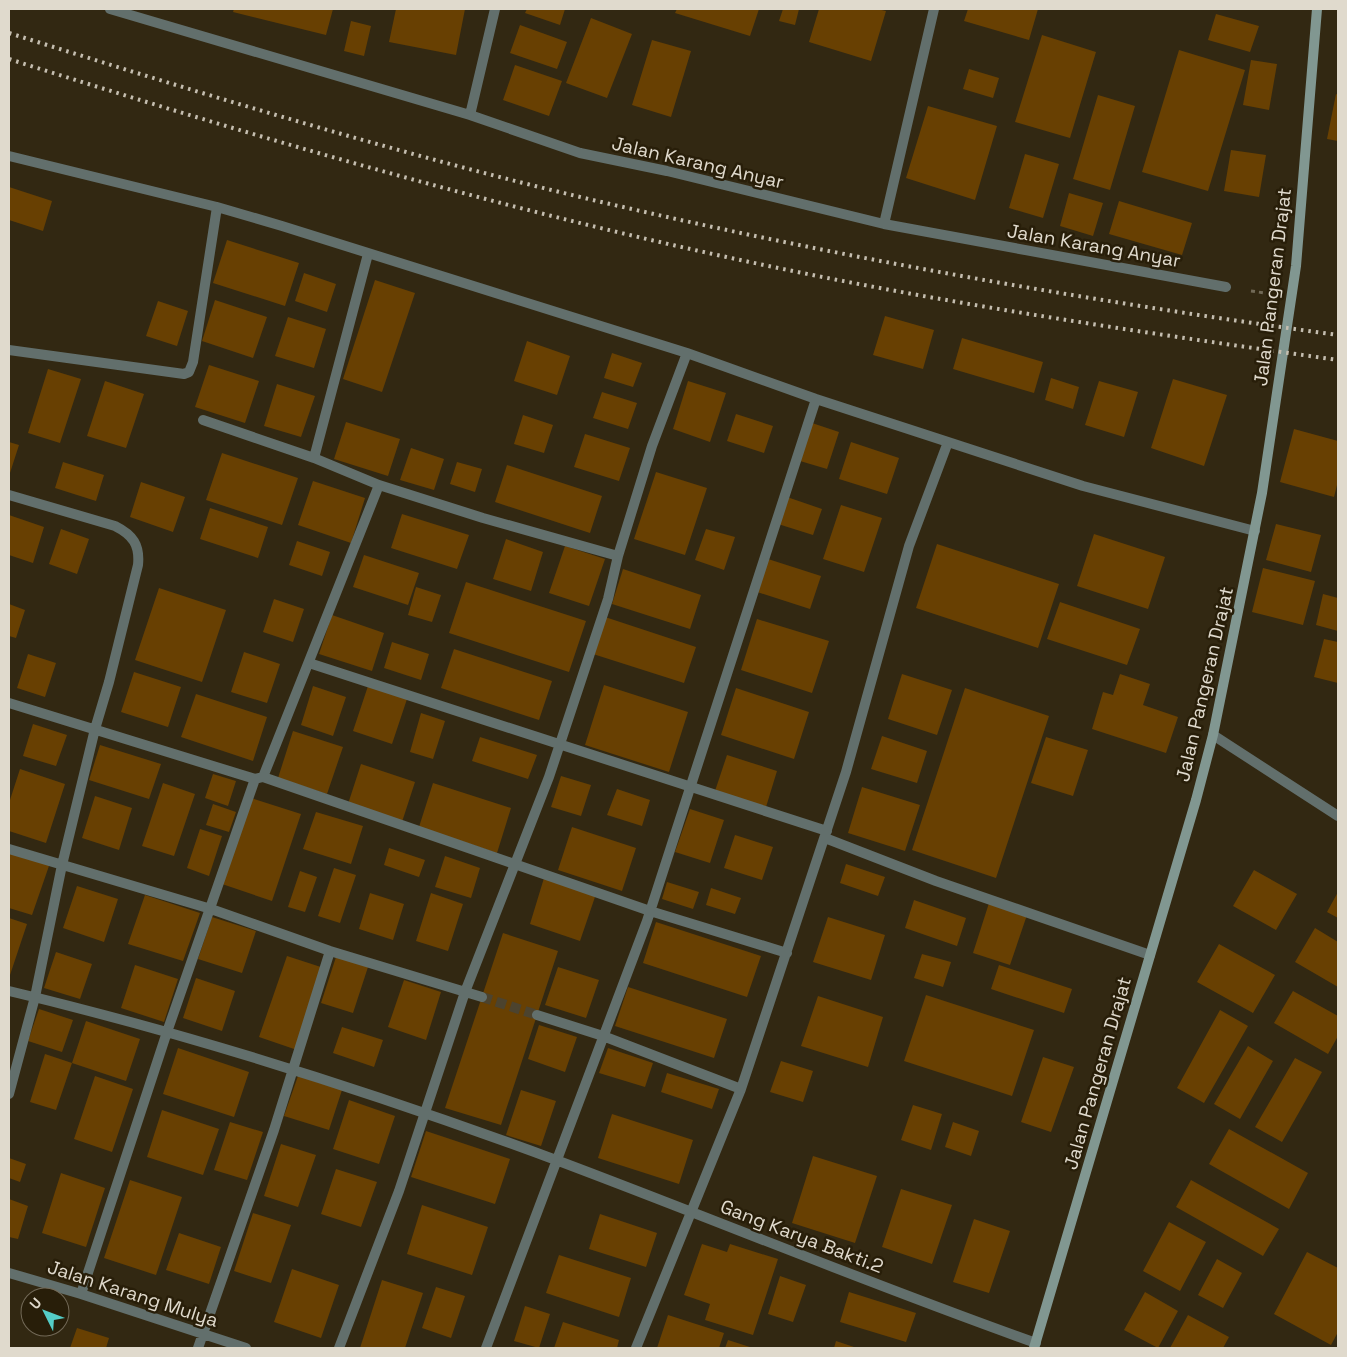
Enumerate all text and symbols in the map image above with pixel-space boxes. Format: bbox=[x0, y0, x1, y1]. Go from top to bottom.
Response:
street label: Jalan Karang Anyar bbox=[609, 131, 786, 194]
street label: Jalan Pangeran Drajat bbox=[1248, 187, 1297, 388]
street label: Jalan Karang Anyar bbox=[1005, 218, 1183, 273]
street label: Jalan Pangeran Drajat bbox=[1170, 584, 1239, 784]
street label: Jalan Pangeran Drajat bbox=[1058, 974, 1137, 1172]
street label: Gang Karya Bakti.2 bbox=[717, 1194, 887, 1279]
street label: Jalan Karang Mulya bbox=[44, 1254, 221, 1333]
north arrow bbox=[20, 1287, 70, 1337]
text: U bbox=[25, 1294, 45, 1313]

